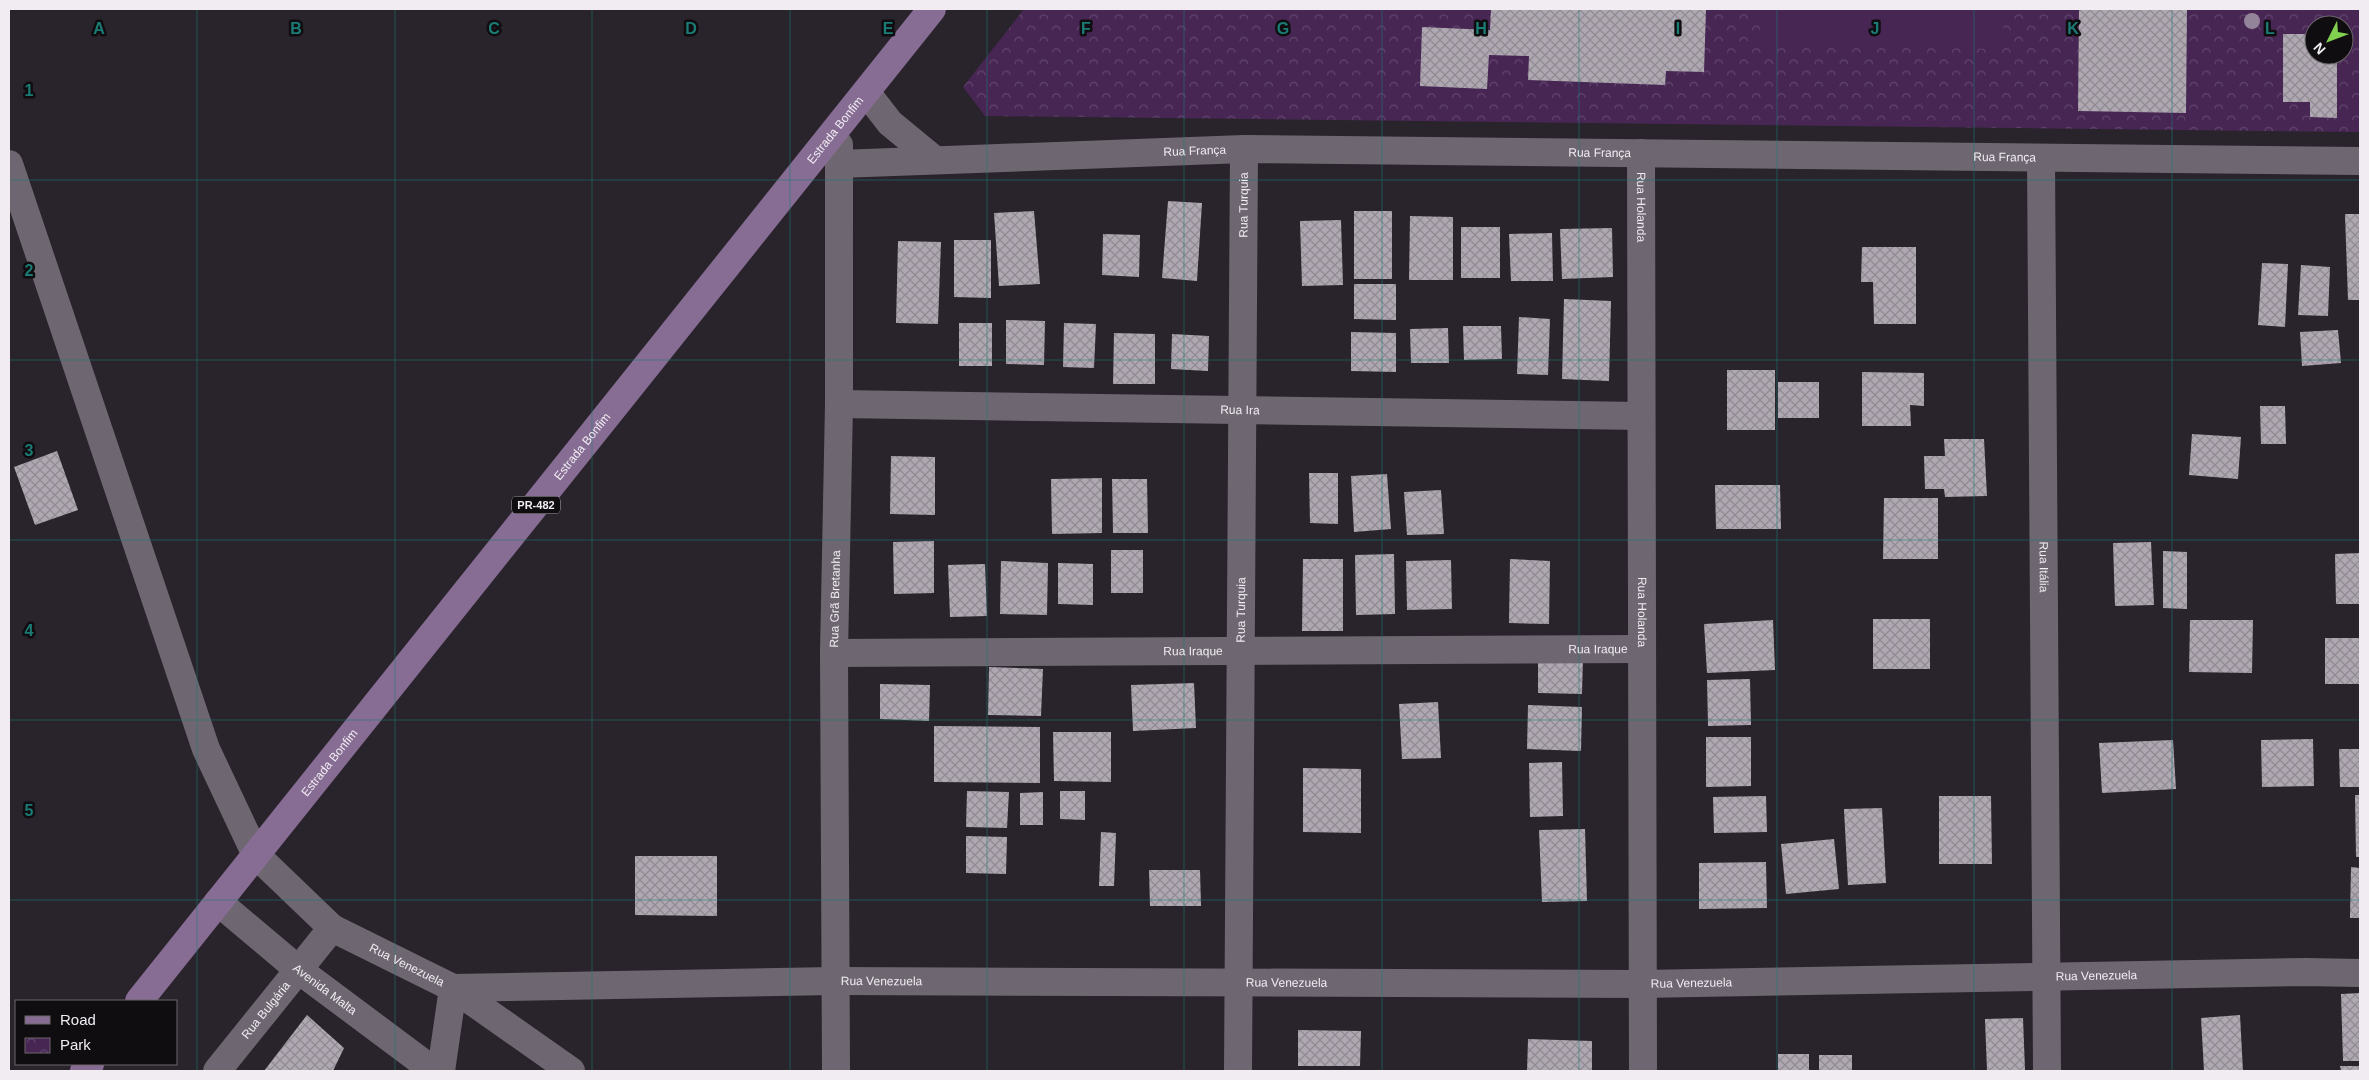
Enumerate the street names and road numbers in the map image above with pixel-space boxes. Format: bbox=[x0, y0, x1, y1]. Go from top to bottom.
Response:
street label: Estrada Bonfim bbox=[804, 94, 866, 167]
street label: Rua França bbox=[1163, 143, 1227, 159]
street label: Rua França bbox=[1568, 145, 1631, 160]
street label: Rua França bbox=[1973, 150, 2036, 165]
street label: Rua Turquia bbox=[1236, 172, 1251, 238]
street label: Rua Holanda bbox=[1634, 172, 1648, 242]
street label: Rua Ira bbox=[1220, 403, 1260, 417]
street label: Estrada Bonfim bbox=[551, 410, 613, 483]
road number: PR-482 bbox=[512, 496, 560, 514]
street label: Rua Itália bbox=[2037, 542, 2051, 593]
street label: Rua Grã Bretanha bbox=[827, 550, 843, 648]
street label: Rua Turquia bbox=[1234, 577, 1248, 643]
street label: Rua Holanda bbox=[1635, 577, 1649, 647]
street label: Rua Iraque bbox=[1568, 642, 1628, 656]
street label: Rua Iraque bbox=[1163, 644, 1223, 658]
street label: Estrada Bonfim bbox=[298, 726, 361, 799]
street label: Rua Venezuela bbox=[367, 941, 447, 990]
street label: Avenida Malta bbox=[290, 961, 360, 1018]
street label: Rua Venezuela bbox=[2056, 968, 2138, 984]
street label: Rua Venezuela bbox=[841, 974, 923, 988]
street label: Rua Venezuela bbox=[1651, 975, 1733, 991]
street label: Rua Venezuela bbox=[1246, 976, 1328, 990]
street label: Rua Bulgária bbox=[239, 979, 293, 1042]

